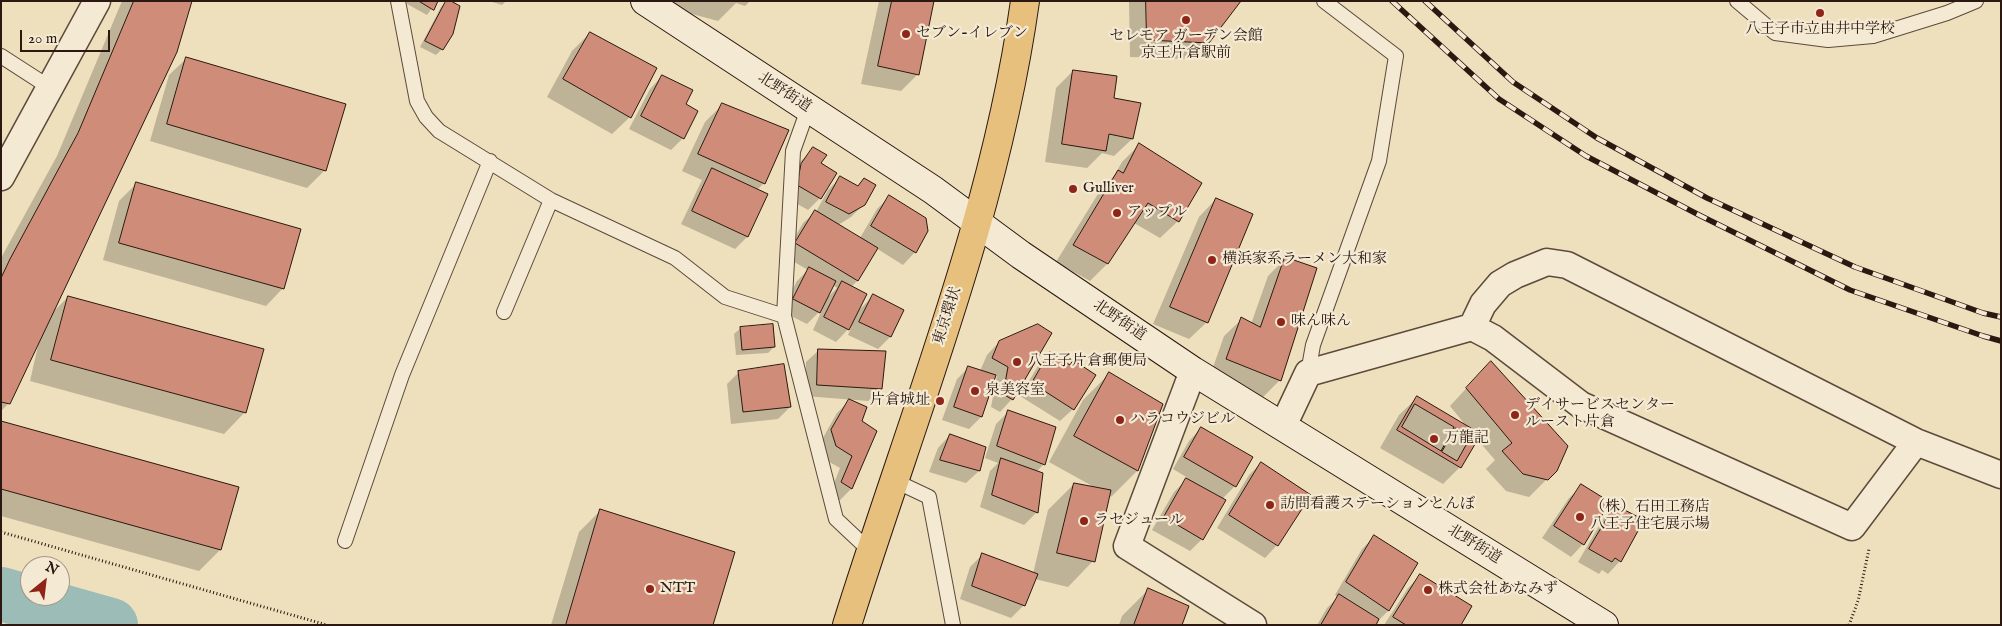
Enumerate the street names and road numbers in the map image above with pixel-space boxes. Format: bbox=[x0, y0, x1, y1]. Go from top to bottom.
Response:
street label: 北野街道 bbox=[754, 69, 814, 117]
street label: 東京環状 bbox=[930, 285, 966, 347]
street label: 北野街道 bbox=[1089, 297, 1149, 345]
street label: 北野街道 bbox=[1444, 521, 1504, 569]

